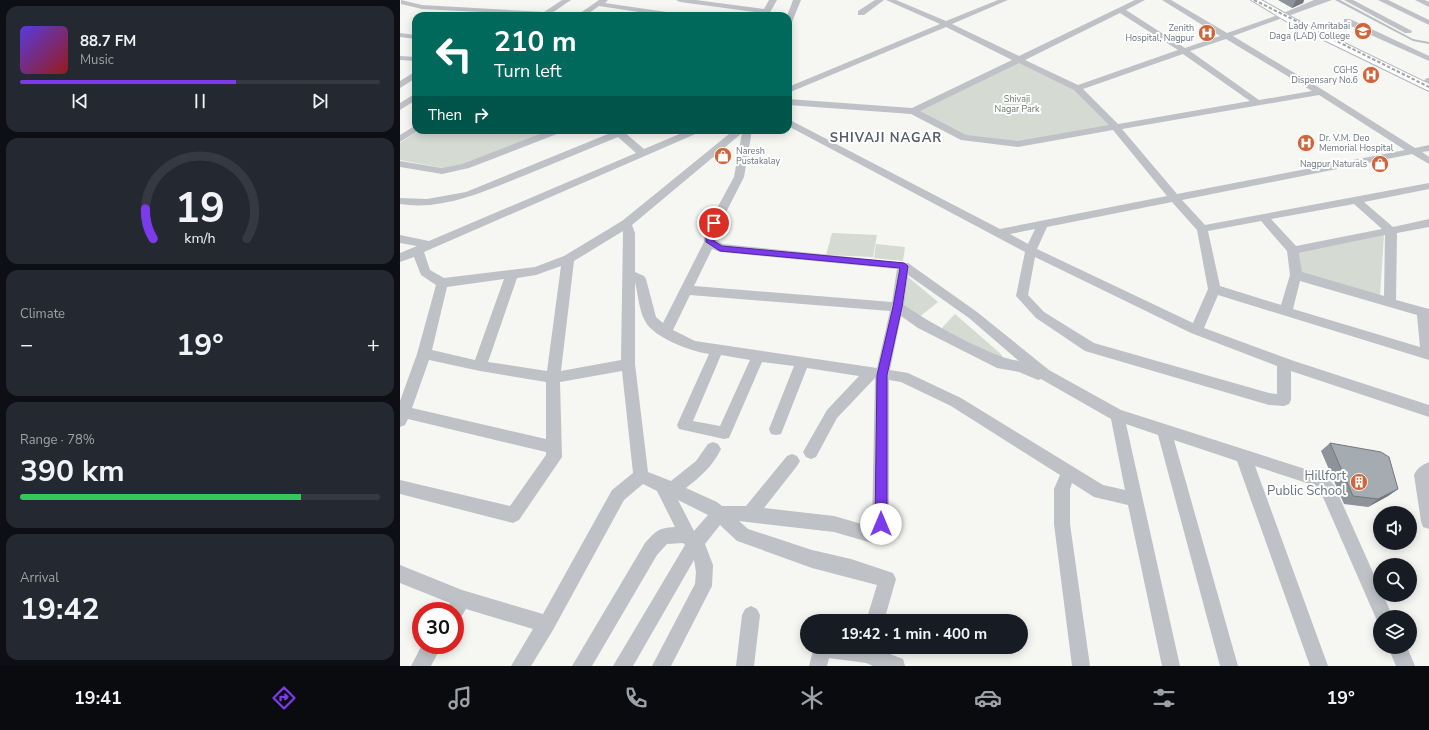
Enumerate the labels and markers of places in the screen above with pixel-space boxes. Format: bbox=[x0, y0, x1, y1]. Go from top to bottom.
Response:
place label: Lady Amritabai Daga (LAD) College bbox=[1269, 20, 1350, 42]
school or university icon: Lady Amritabai Daga (LAD) College bbox=[1353, 21, 1373, 41]
place label: Zenith Hospital, Nagpur bbox=[1125, 22, 1195, 44]
hospital icon: Zenith Hospital, Nagpur bbox=[1197, 23, 1217, 43]
place label: CGHS Dispensary No.6 bbox=[1291, 64, 1358, 86]
hospital icon: CGHS Dispensary No.6 bbox=[1361, 65, 1381, 85]
place label: Dr. V.M. Deo Memorial Hospital bbox=[1319, 132, 1394, 154]
hospital icon: Dr. V.M. Deo Memorial Hospital bbox=[1296, 133, 1316, 153]
place label: Naresh Pustakalay bbox=[736, 145, 781, 167]
shop icon: Naresh Pustakalay bbox=[713, 146, 733, 166]
shop icon: Nagpur Naturals bbox=[1370, 154, 1390, 174]
place label: Nagpur Naturals bbox=[1300, 158, 1367, 170]
pin bbox=[697, 206, 731, 240]
place label: Hillfort Public School bbox=[1267, 467, 1346, 500]
building icon: Hillfort Public School bbox=[1349, 472, 1369, 492]

